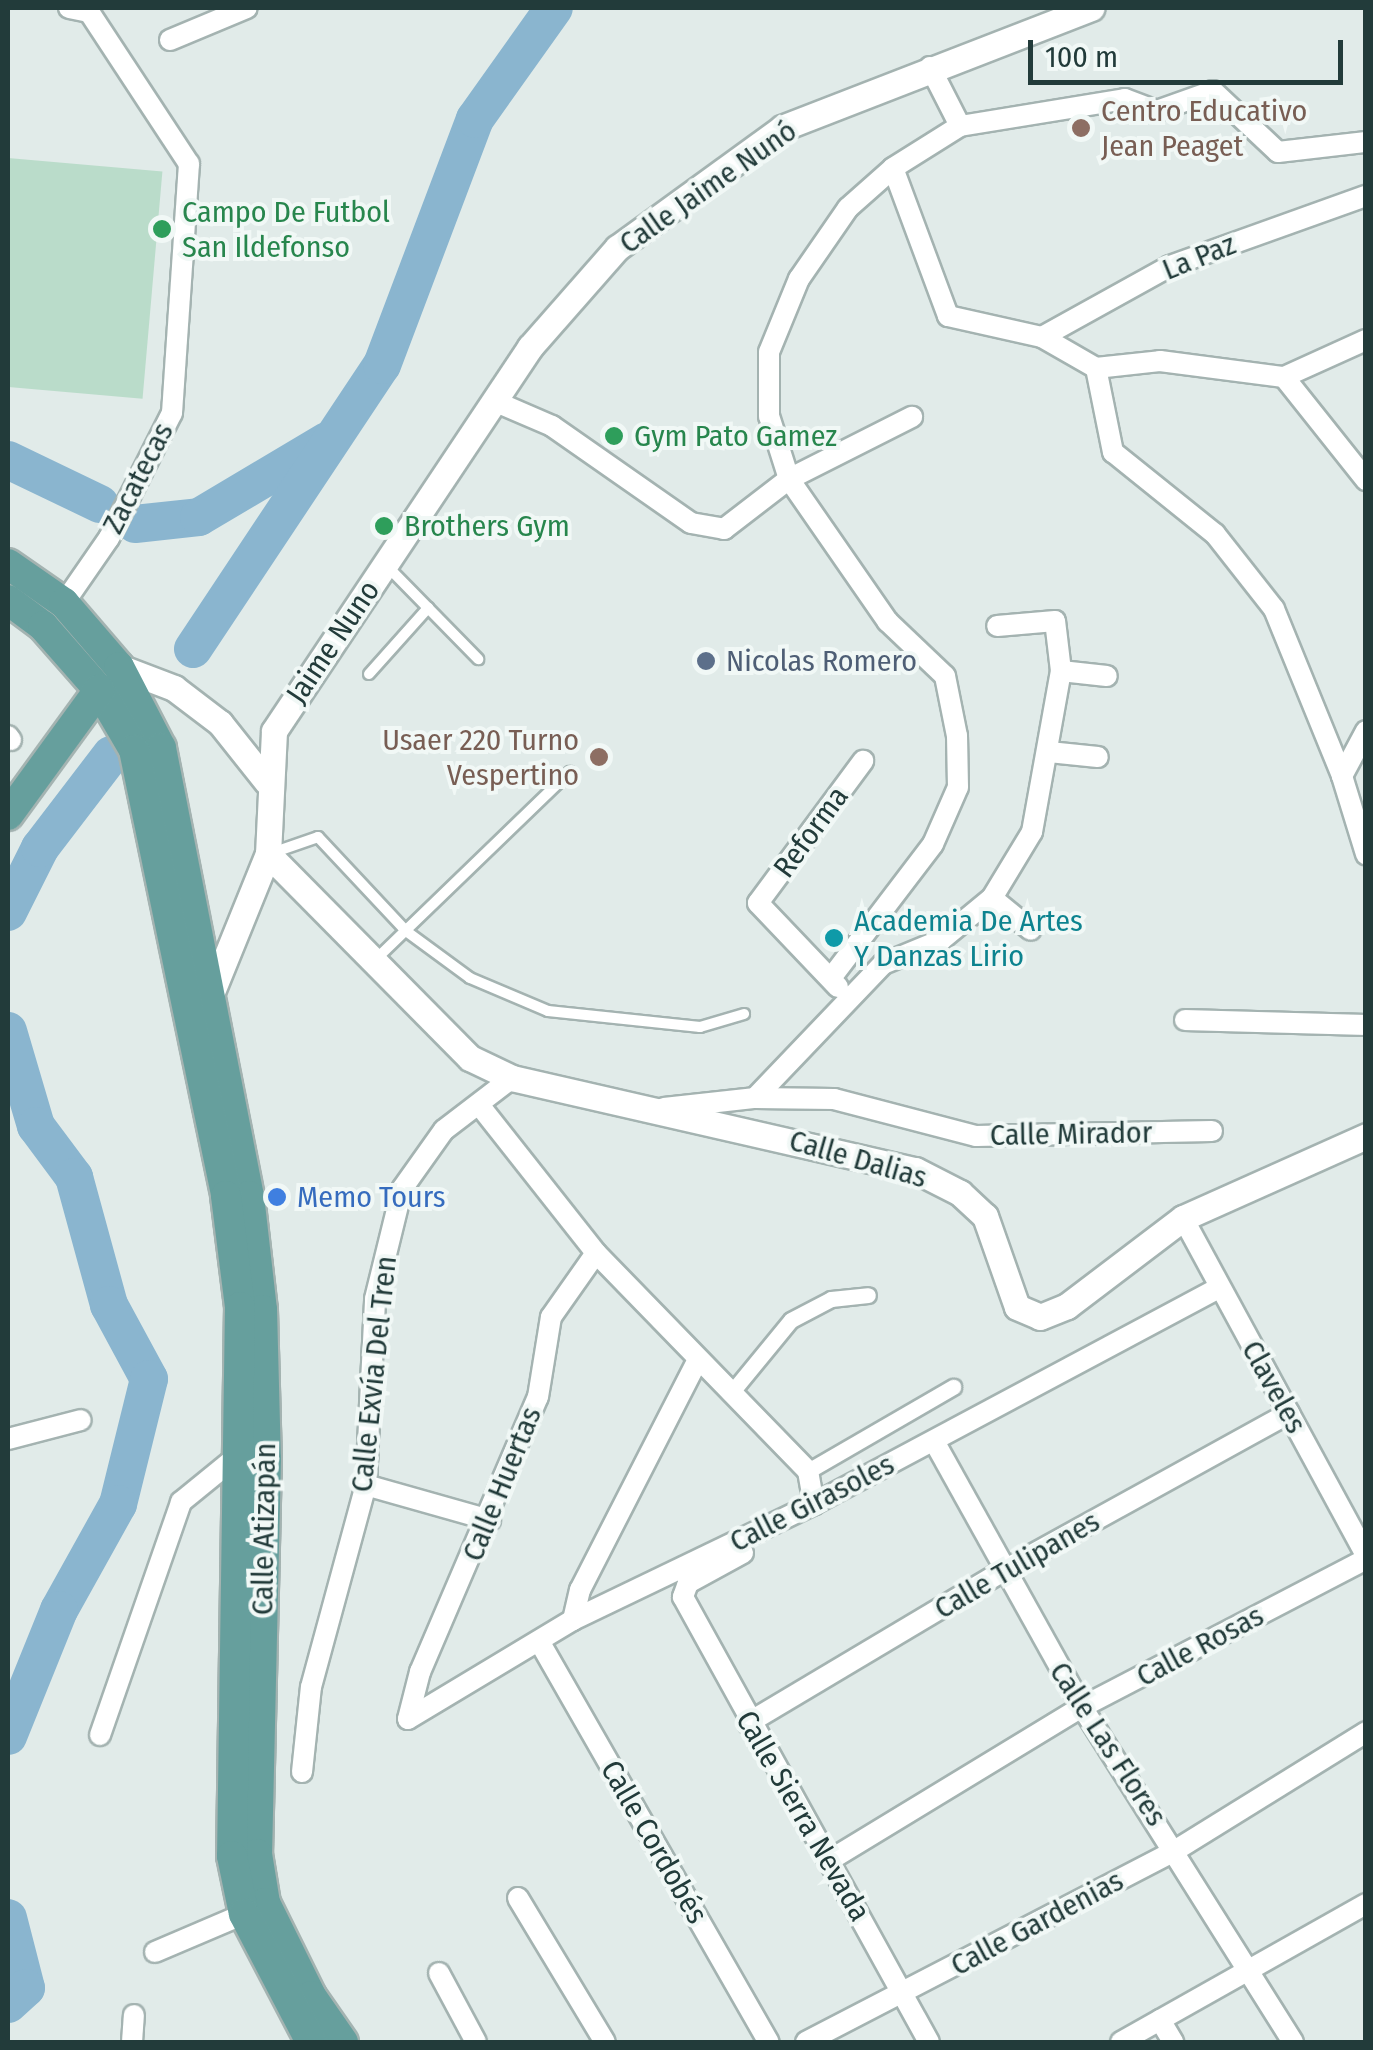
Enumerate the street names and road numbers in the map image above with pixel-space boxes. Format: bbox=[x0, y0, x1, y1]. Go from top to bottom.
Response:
street label: Calle Jaime Nunó bbox=[613, 113, 803, 261]
street label: La Paz bbox=[1157, 226, 1241, 288]
street label: Zacatecas bbox=[95, 417, 181, 539]
street label: Jaime Nuno bbox=[279, 574, 387, 710]
street label: Reforma bbox=[766, 780, 856, 884]
street label: Calle Mirador bbox=[990, 1115, 1152, 1153]
street label: Calle Dalias bbox=[785, 1122, 931, 1196]
street label: Calle Exvía Del Tren bbox=[344, 1254, 404, 1494]
street label: Claveles bbox=[1234, 1334, 1314, 1440]
street label: Calle Huertas bbox=[455, 1402, 549, 1566]
street label: Calle Atizapán bbox=[244, 1442, 284, 1616]
street label: Calle Girasoles bbox=[724, 1446, 900, 1560]
street label: Calle Tulipanes bbox=[928, 1503, 1106, 1627]
street label: Calle Rosas bbox=[1130, 1598, 1270, 1694]
street label: Calle Las Flores bbox=[1042, 1655, 1174, 1833]
street label: Calle Sierra Nevada bbox=[728, 1704, 878, 1928]
street label: Calle Cordobés bbox=[593, 1754, 715, 1930]
street label: Calle Gardenias bbox=[945, 1863, 1129, 1983]

